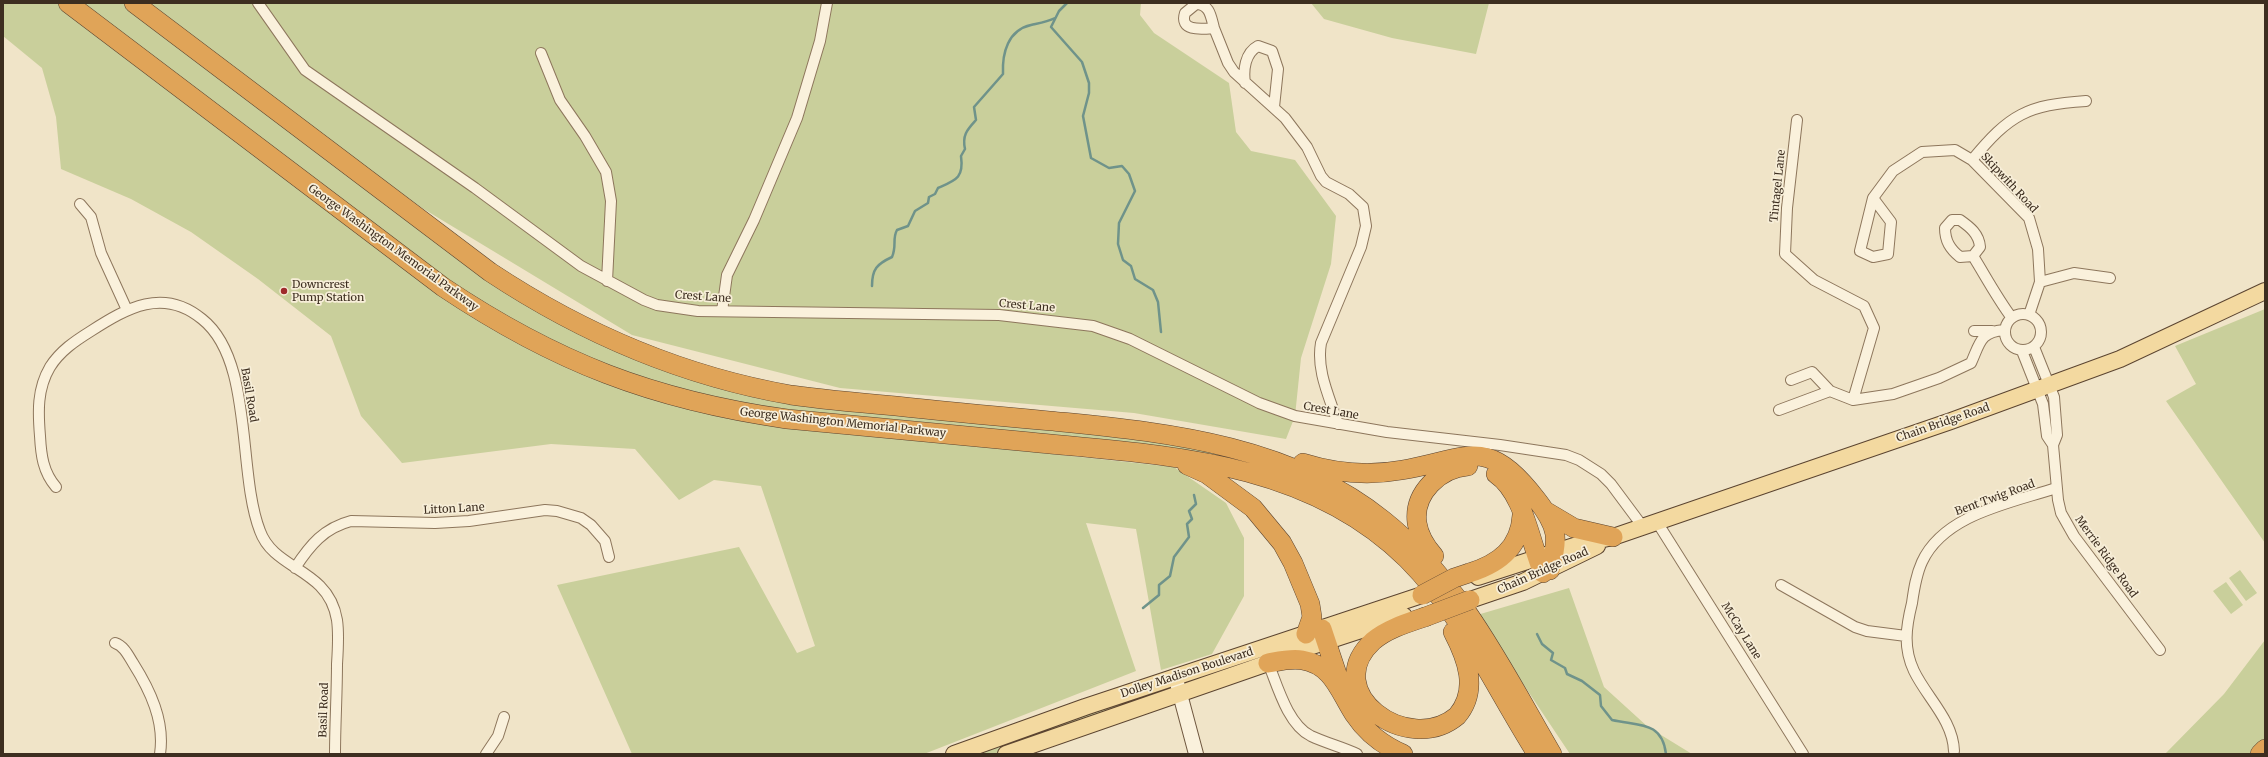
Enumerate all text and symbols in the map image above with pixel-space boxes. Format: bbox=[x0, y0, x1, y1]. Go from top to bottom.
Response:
street label: Tintagel Lane bbox=[1768, 149, 1788, 223]
street label: Skipwith Road bbox=[1978, 150, 2040, 216]
street label: George Washington Memorial Parkway bbox=[305, 182, 481, 314]
place label: Downcrest Pump Station bbox=[292, 278, 364, 304]
marker: Downcrest Pump Station bbox=[279, 286, 289, 296]
street label: Crest Lane bbox=[675, 288, 731, 306]
street label: Crest Lane bbox=[999, 297, 1055, 315]
street label: Basil Road bbox=[238, 367, 260, 423]
street label: Crest Lane bbox=[1302, 400, 1360, 422]
street label: Chain Bridge Road bbox=[1895, 401, 1991, 445]
street label: George Washington Memorial Parkway bbox=[739, 406, 947, 440]
street label: Bent Twig Road bbox=[1953, 477, 2037, 519]
street label: Litton Lane bbox=[423, 501, 485, 517]
street label: Merrie Ridge Road bbox=[2072, 514, 2140, 600]
street label: Chain Bridge Road bbox=[1496, 545, 1590, 597]
street label: McCay Lane bbox=[1718, 600, 1764, 662]
street label: Dolley Madison Boulevard bbox=[1119, 645, 1255, 701]
street label: Basil Road bbox=[316, 682, 332, 738]

